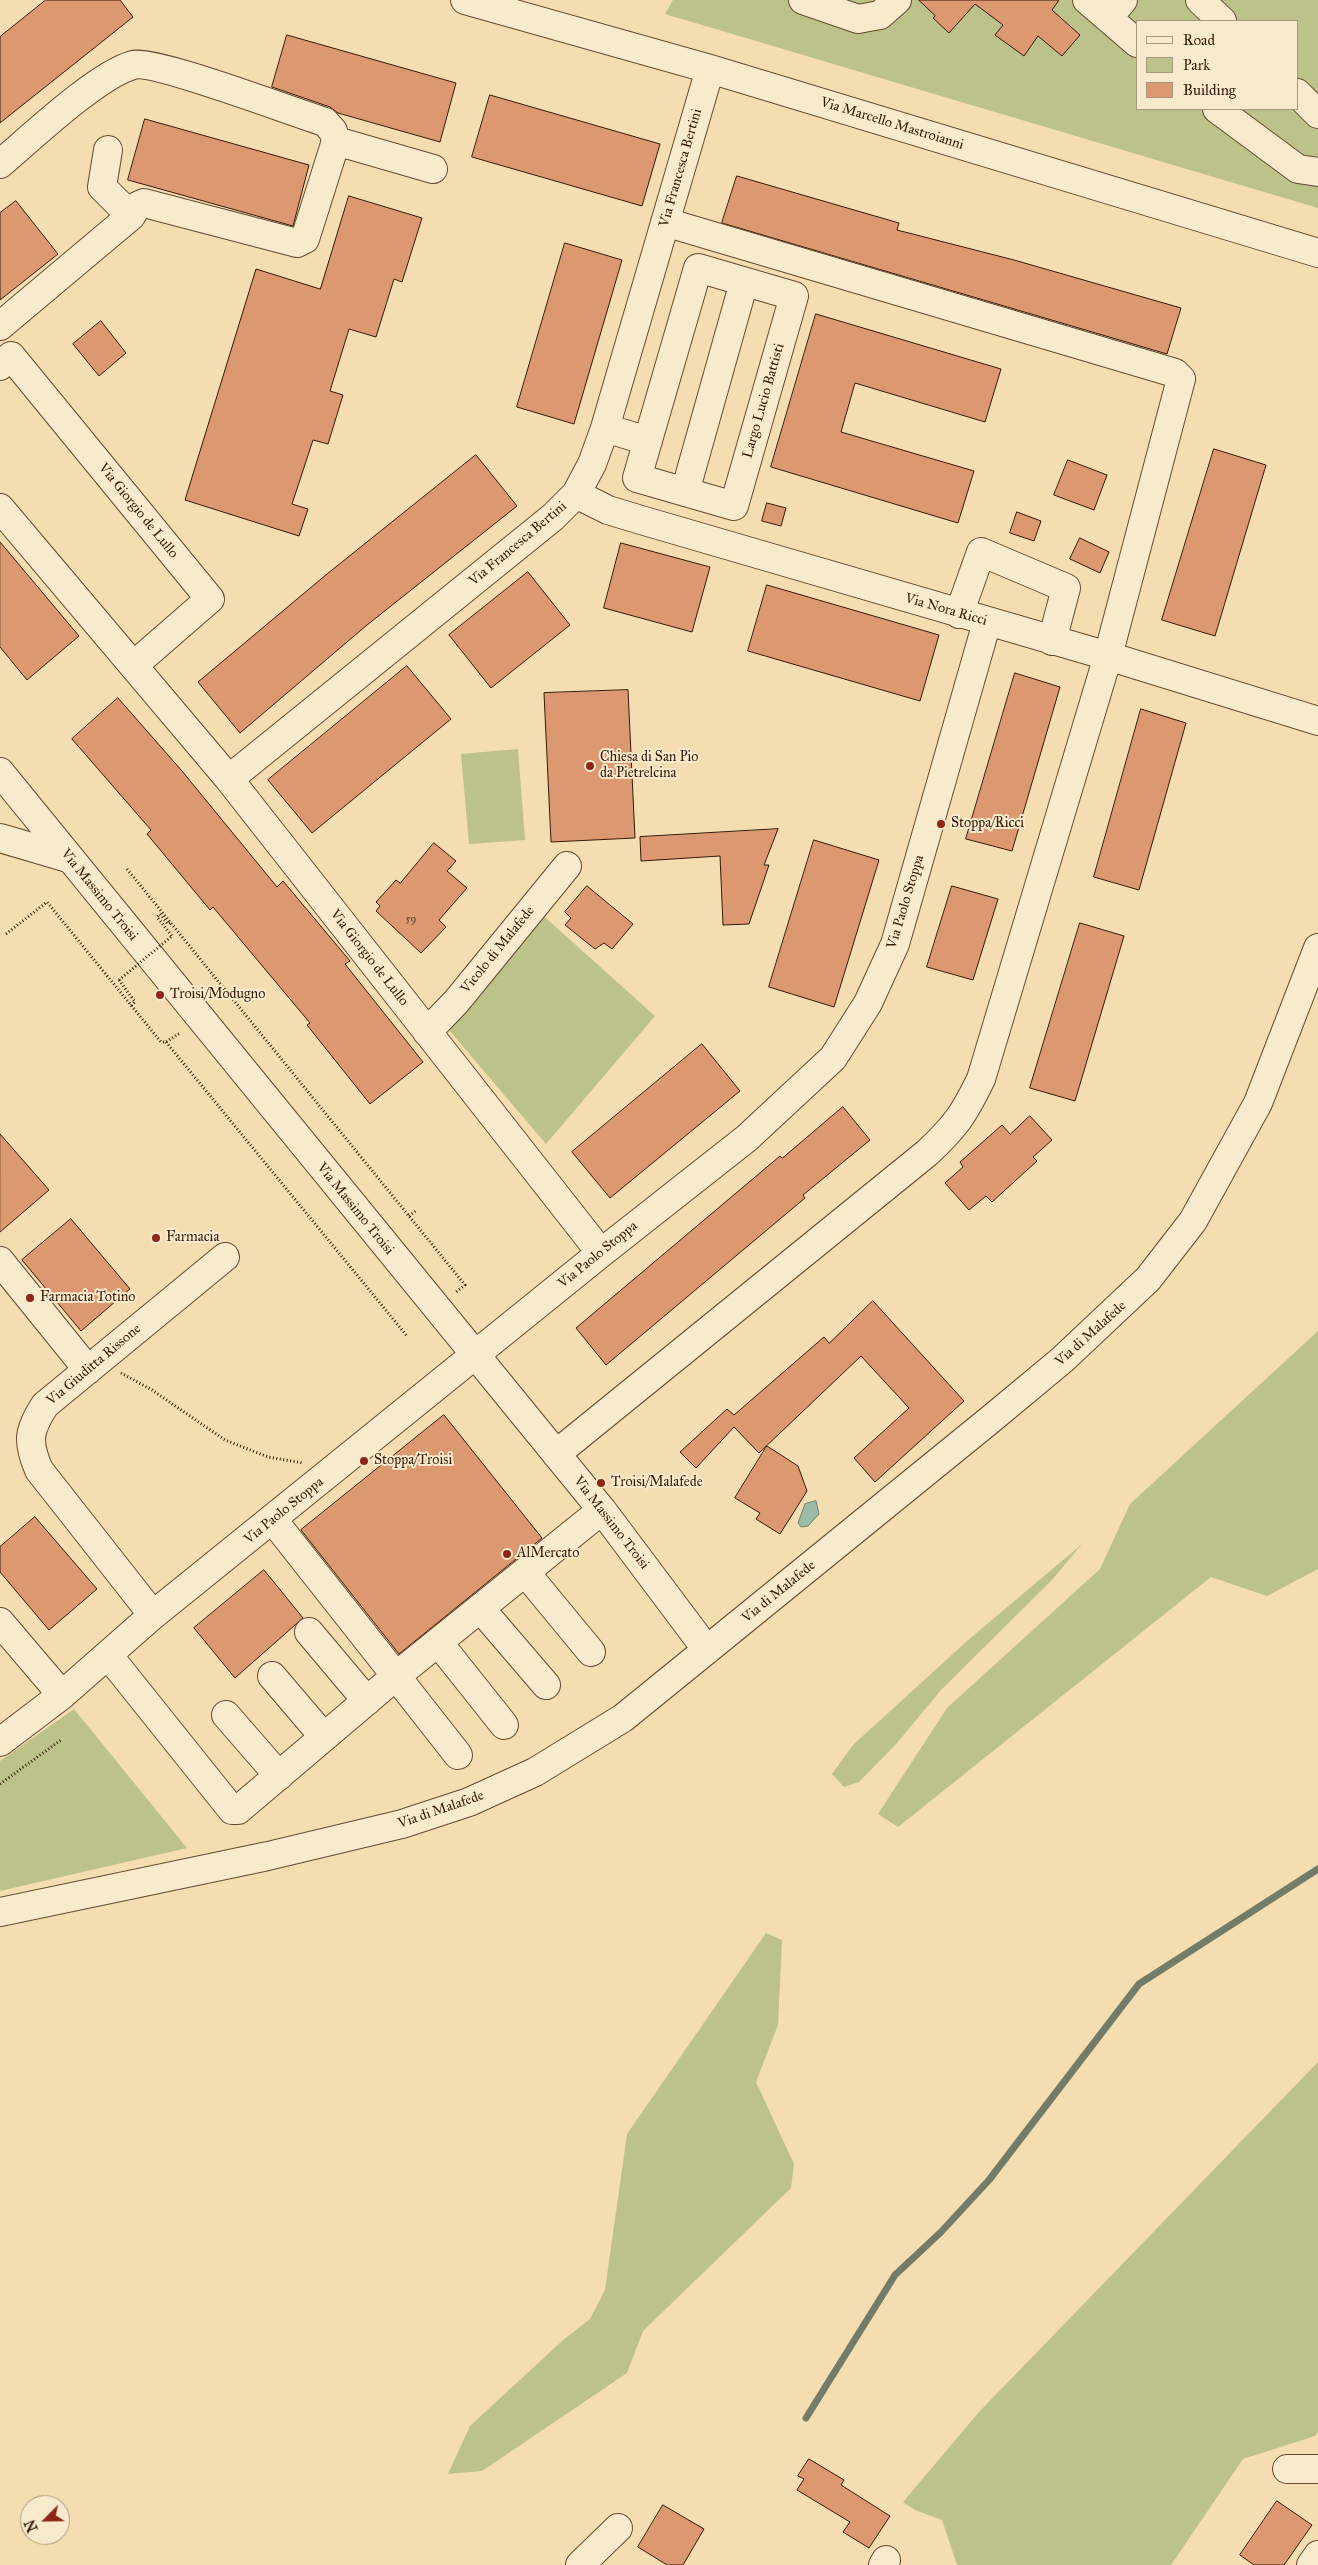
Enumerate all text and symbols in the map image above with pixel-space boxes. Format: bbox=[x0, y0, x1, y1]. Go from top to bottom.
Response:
legend bbox=[1136, 20, 1298, 110]
text: Road bbox=[1183, 31, 1215, 49]
text: Park bbox=[1183, 56, 1210, 74]
text: Building bbox=[1183, 81, 1236, 99]
street label: Via Marcello Mastroianni bbox=[818, 94, 966, 154]
street label: Via Francesca Bertini bbox=[656, 107, 706, 229]
street label: Largo Lucio Battisti bbox=[740, 342, 788, 460]
street label: Via Giorgio de Lullo bbox=[94, 460, 182, 562]
street label: Via Francesca Bertini bbox=[466, 498, 570, 590]
street label: Via Nora Ricci bbox=[903, 590, 989, 630]
place label: Chiesa di San Pio da Pietrelcina bbox=[600, 750, 698, 782]
marker: Chiesa di San Pio da Pietrelcina bbox=[584, 760, 596, 772]
place label: Stoppa/Ricci bbox=[951, 816, 1024, 832]
marker: Stoppa/Ricci bbox=[935, 818, 947, 830]
street label: Via Massimo Troisi bbox=[57, 846, 141, 944]
street label: Via Paolo Stoppa bbox=[884, 853, 928, 951]
street label: Vicolo di Malafede bbox=[458, 903, 538, 997]
street label: Via Giorgio de Lullo bbox=[326, 906, 412, 1010]
house number: 59 bbox=[405, 912, 417, 926]
place label: Troisi/Modugno bbox=[170, 987, 265, 1003]
marker: Troisi/Modugno bbox=[154, 989, 166, 1001]
street label: Via Massimo Troisi bbox=[313, 1160, 397, 1258]
street label: Via Paolo Stoppa bbox=[555, 1218, 641, 1292]
place label: Farmacia bbox=[166, 1230, 219, 1246]
marker: Farmacia bbox=[150, 1232, 162, 1244]
place label: Farmacia Totino bbox=[40, 1290, 135, 1306]
marker: Farmacia Totino bbox=[24, 1292, 36, 1304]
street label: Via di Malafede bbox=[1052, 1298, 1130, 1370]
street label: Via Giuditta Rissone bbox=[43, 1321, 145, 1409]
place label: Stoppa/Troisi bbox=[374, 1453, 452, 1469]
marker: Stoppa/Troisi bbox=[358, 1455, 370, 1467]
street label: Via Massimo Troisi bbox=[570, 1473, 652, 1573]
street label: Via Paolo Stoppa bbox=[241, 1474, 327, 1548]
place label: Troisi/Malafede bbox=[611, 1475, 702, 1491]
marker: Troisi/Malafede bbox=[595, 1477, 607, 1489]
place label: AlMercato bbox=[517, 1546, 579, 1562]
marker: AlMercato bbox=[501, 1548, 513, 1560]
street label: Via di Malafede bbox=[739, 1557, 819, 1627]
street label: Via di Malafede bbox=[396, 1787, 486, 1833]
north arrow bbox=[20, 2495, 70, 2545]
text: N bbox=[22, 2517, 42, 2534]

